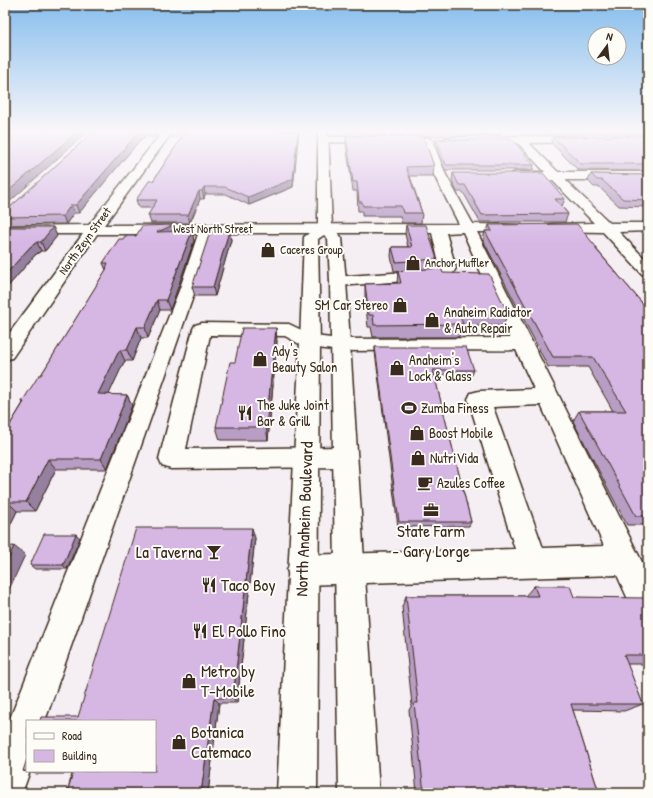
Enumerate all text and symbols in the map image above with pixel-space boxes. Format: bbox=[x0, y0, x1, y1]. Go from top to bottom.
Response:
north arrow bbox=[587, 26, 627, 66]
text: N bbox=[605, 29, 614, 44]
street label: North Zeyn Street bbox=[54, 203, 115, 278]
street label: West North Street bbox=[173, 220, 254, 237]
shop icon: Caceres Group bbox=[259, 241, 277, 259]
place label: Caceres Group bbox=[280, 241, 343, 258]
shop icon: Anchor Muffler bbox=[404, 254, 422, 272]
place label: Anchor Muffler bbox=[425, 254, 489, 271]
place label: SM Car Stereo bbox=[315, 295, 388, 314]
shop icon: SM Car Stereo bbox=[391, 296, 409, 314]
place label: Anaheim Radiator & Auto Repair bbox=[444, 302, 532, 338]
shop icon: Anaheim Radiator & Auto Repair bbox=[423, 311, 441, 329]
place label: Ady's Beauty Salon bbox=[272, 341, 337, 377]
shop icon: Ady's Beauty Salon bbox=[251, 350, 269, 368]
place label: Anaheim's Lock & Glass bbox=[409, 350, 472, 385]
shop icon: Anaheim's Lock & Glass bbox=[388, 359, 406, 377]
place label: The Juke Joint Bar & Grill bbox=[257, 395, 329, 430]
place label: Zumba Finess bbox=[421, 398, 489, 417]
sports icon: Zumba Finess bbox=[400, 399, 418, 417]
restaurant icon: The Juke Joint Bar & Grill bbox=[236, 404, 254, 422]
place label: Boost Mobile bbox=[429, 423, 493, 442]
shop icon: Boost Mobile bbox=[408, 424, 426, 442]
street label: North Anaheim Boulevard bbox=[289, 441, 318, 597]
place label: NutriVida bbox=[430, 448, 479, 467]
shop icon: NutriVida bbox=[409, 449, 427, 467]
place label: Azules Coffee bbox=[437, 473, 506, 492]
cafe icon: Azules Coffee bbox=[416, 474, 434, 492]
office icon: State Farm - Gary Lorge bbox=[422, 501, 440, 519]
place label: State Farm - Gary Lorge bbox=[392, 519, 470, 562]
place label: La Taverna bbox=[136, 540, 202, 563]
bar icon: La Taverna bbox=[205, 543, 223, 561]
place label: Taco Boy bbox=[221, 573, 276, 596]
restaurant icon: Taco Boy bbox=[200, 576, 218, 594]
place label: El Pollo Fino bbox=[212, 619, 286, 642]
restaurant icon: El Pollo Fino bbox=[191, 622, 209, 640]
place label: Metro by T-Mobile bbox=[201, 659, 255, 702]
shop icon: Metro by T-Mobile bbox=[180, 672, 198, 690]
legend bbox=[26, 720, 156, 772]
place label: Botanica Catemaco bbox=[191, 720, 251, 763]
text: Road bbox=[62, 727, 82, 744]
shop icon: Botanica Catemaco bbox=[170, 733, 188, 751]
text: Building bbox=[62, 747, 97, 764]

